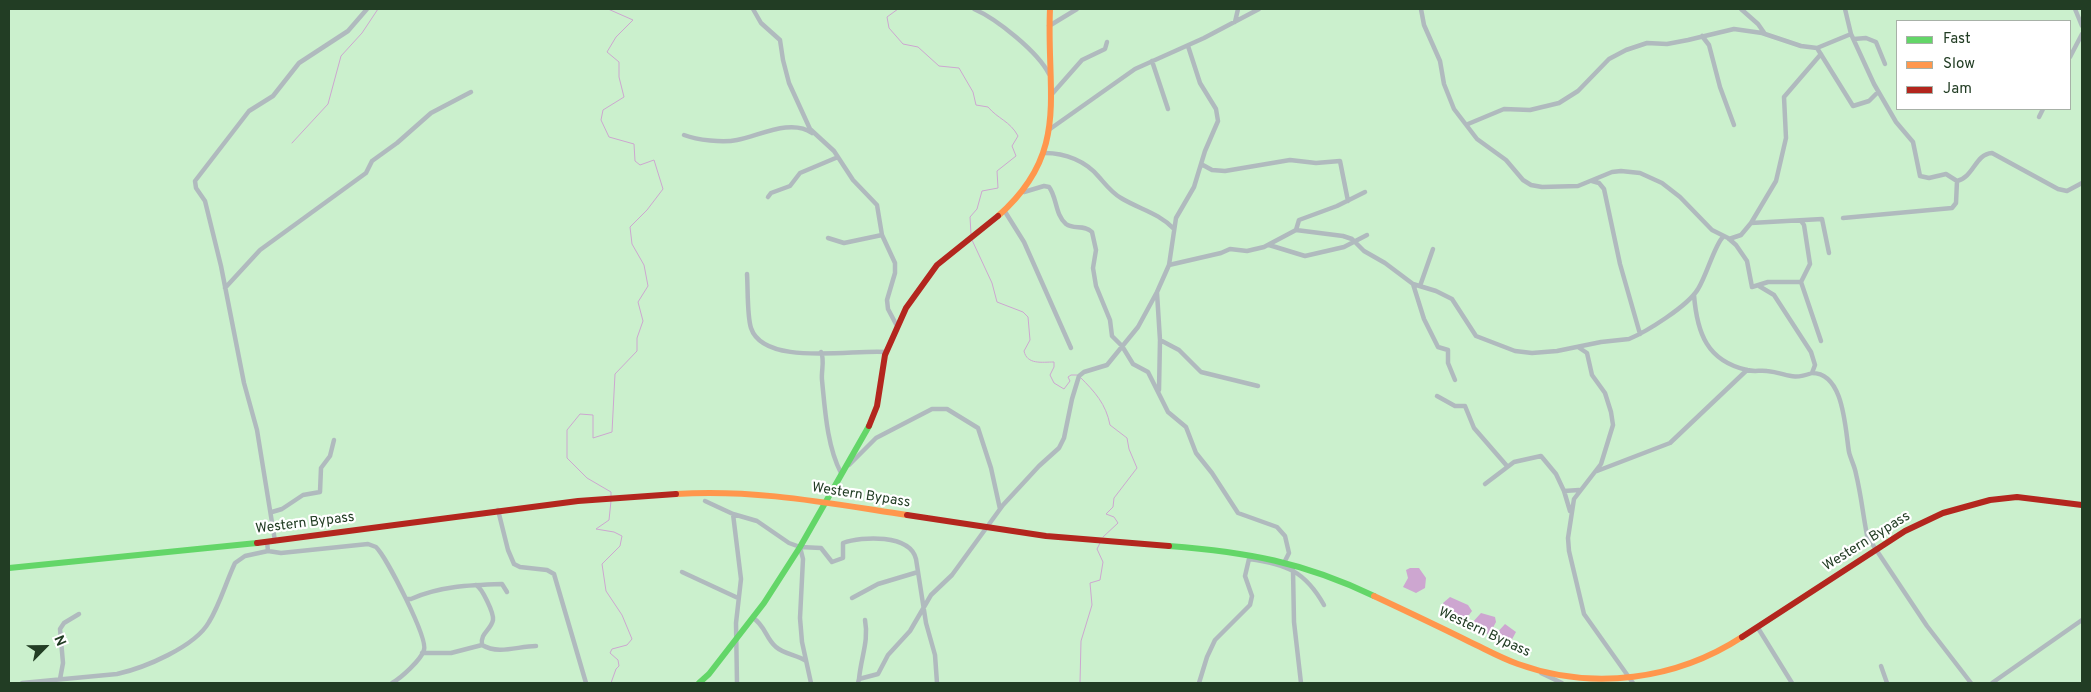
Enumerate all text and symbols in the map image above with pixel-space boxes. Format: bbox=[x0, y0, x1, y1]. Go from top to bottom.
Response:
legend bbox=[1896, 20, 2071, 110]
text: Fast bbox=[1943, 30, 1971, 49]
text: Slow bbox=[1943, 55, 1975, 74]
text: Jam bbox=[1943, 80, 1972, 99]
street label: Western Bypass bbox=[810, 480, 912, 512]
street label: Western Bypass bbox=[1820, 508, 1914, 576]
street label: Western Bypass bbox=[255, 510, 355, 538]
street label: Western Bypass bbox=[1435, 604, 1533, 662]
north arrow bbox=[20, 622, 70, 672]
text: N bbox=[49, 633, 69, 649]

